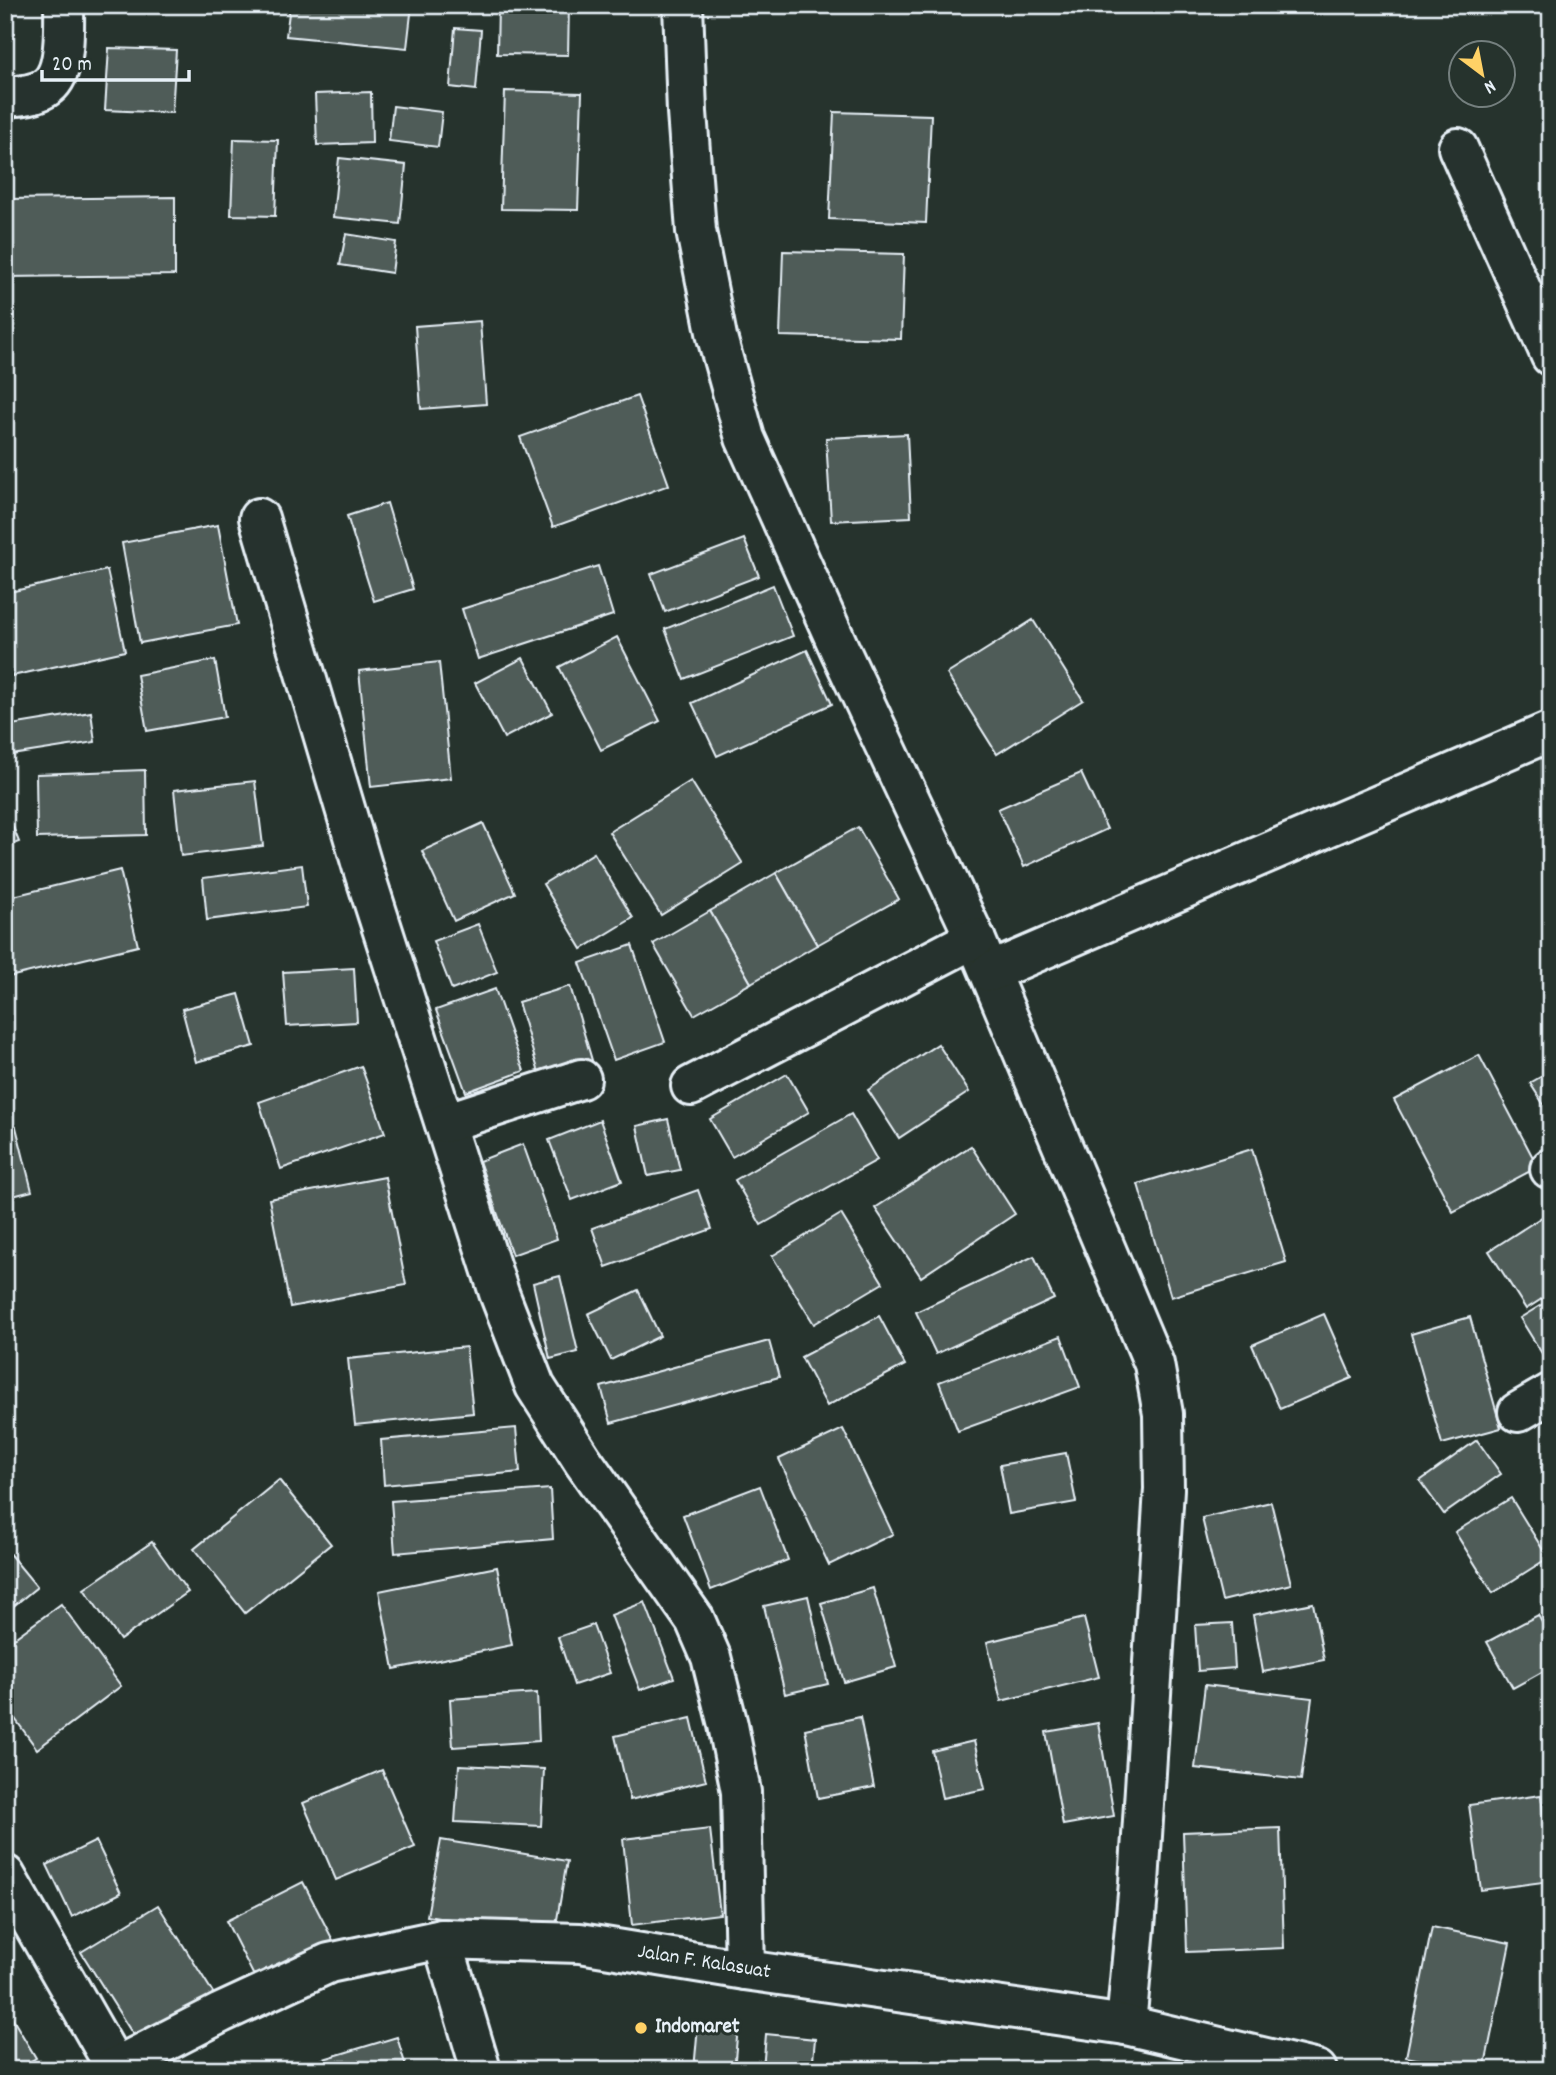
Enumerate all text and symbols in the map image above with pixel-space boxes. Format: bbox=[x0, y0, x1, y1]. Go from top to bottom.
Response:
scale bar bbox=[42, 38, 189, 82]
north arrow bbox=[1448, 38, 1518, 108]
text: 20 m bbox=[52, 51, 92, 81]
text: N bbox=[1478, 72, 1500, 99]
street label: Jalan F. Kalasuat bbox=[635, 1938, 773, 1988]
place label: Indomaret bbox=[655, 2013, 740, 2043]
marker: Indomaret bbox=[633, 2020, 649, 2036]

